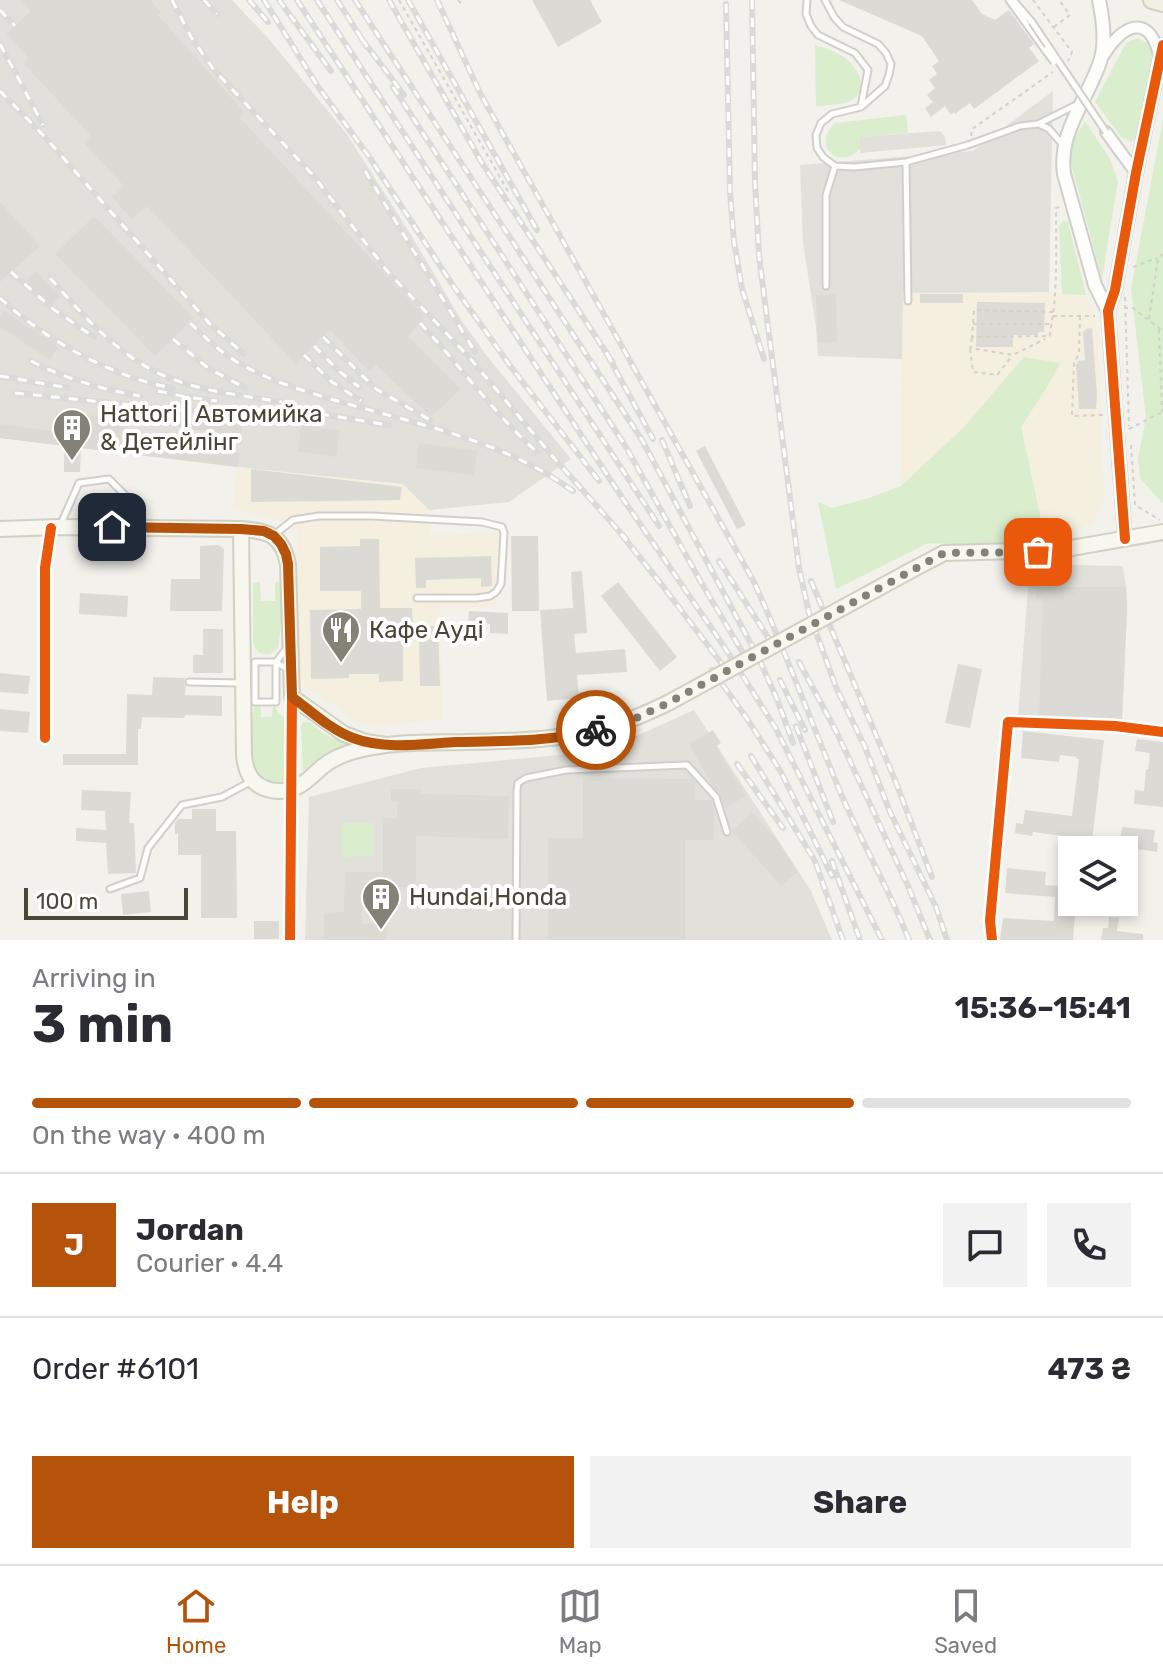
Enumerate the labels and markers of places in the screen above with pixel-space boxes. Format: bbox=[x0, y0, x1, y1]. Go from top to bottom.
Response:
place label: Hattori | Автомийка & Детейлінг bbox=[100, 400, 322, 456]
building icon: Hattori | Автомийка & Детейлінг bbox=[51, 407, 93, 462]
pin bbox=[78, 493, 146, 561]
pin bbox=[1004, 518, 1072, 586]
restaurant icon: Кафе Ауді bbox=[320, 609, 362, 664]
place label: Кафе Ауді bbox=[369, 616, 484, 644]
building icon: Hundai,Honda bbox=[360, 876, 402, 931]
place label: Hundai,Honda bbox=[409, 883, 567, 911]

